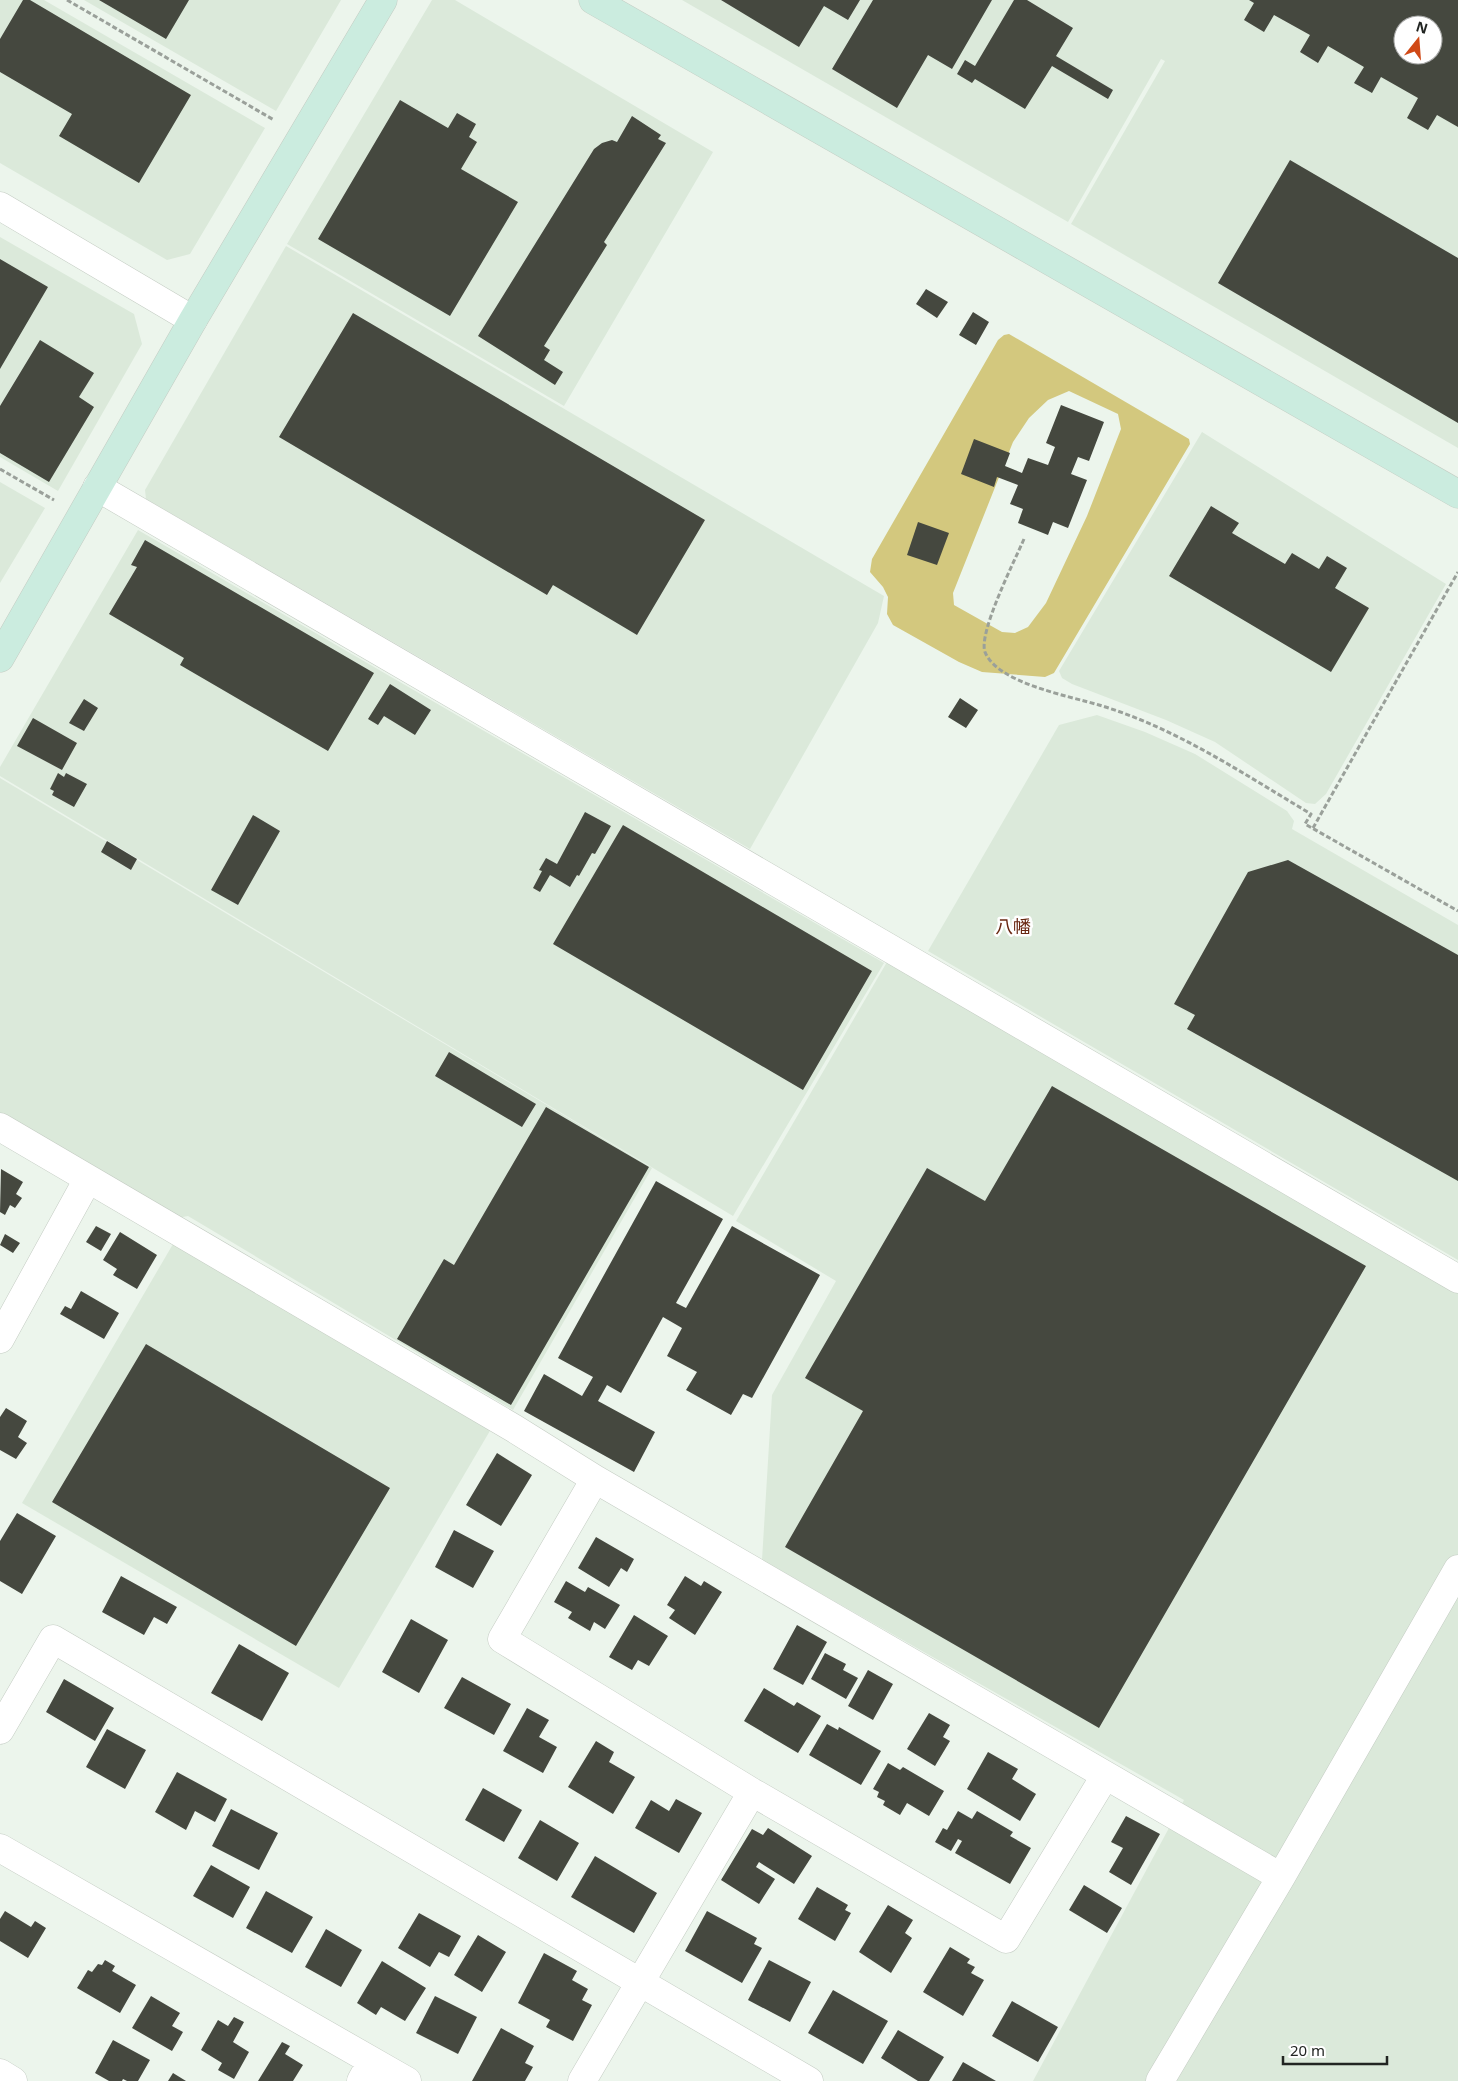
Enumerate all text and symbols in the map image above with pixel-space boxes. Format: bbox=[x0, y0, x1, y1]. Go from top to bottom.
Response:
north arrow bbox=[1393, 15, 1443, 65]
text: N bbox=[1414, 16, 1430, 38]
district label: 八幡 bbox=[995, 914, 1031, 938]
scale bar bbox=[1283, 2034, 1387, 2066]
text: 20 m bbox=[1290, 2040, 1325, 2060]

